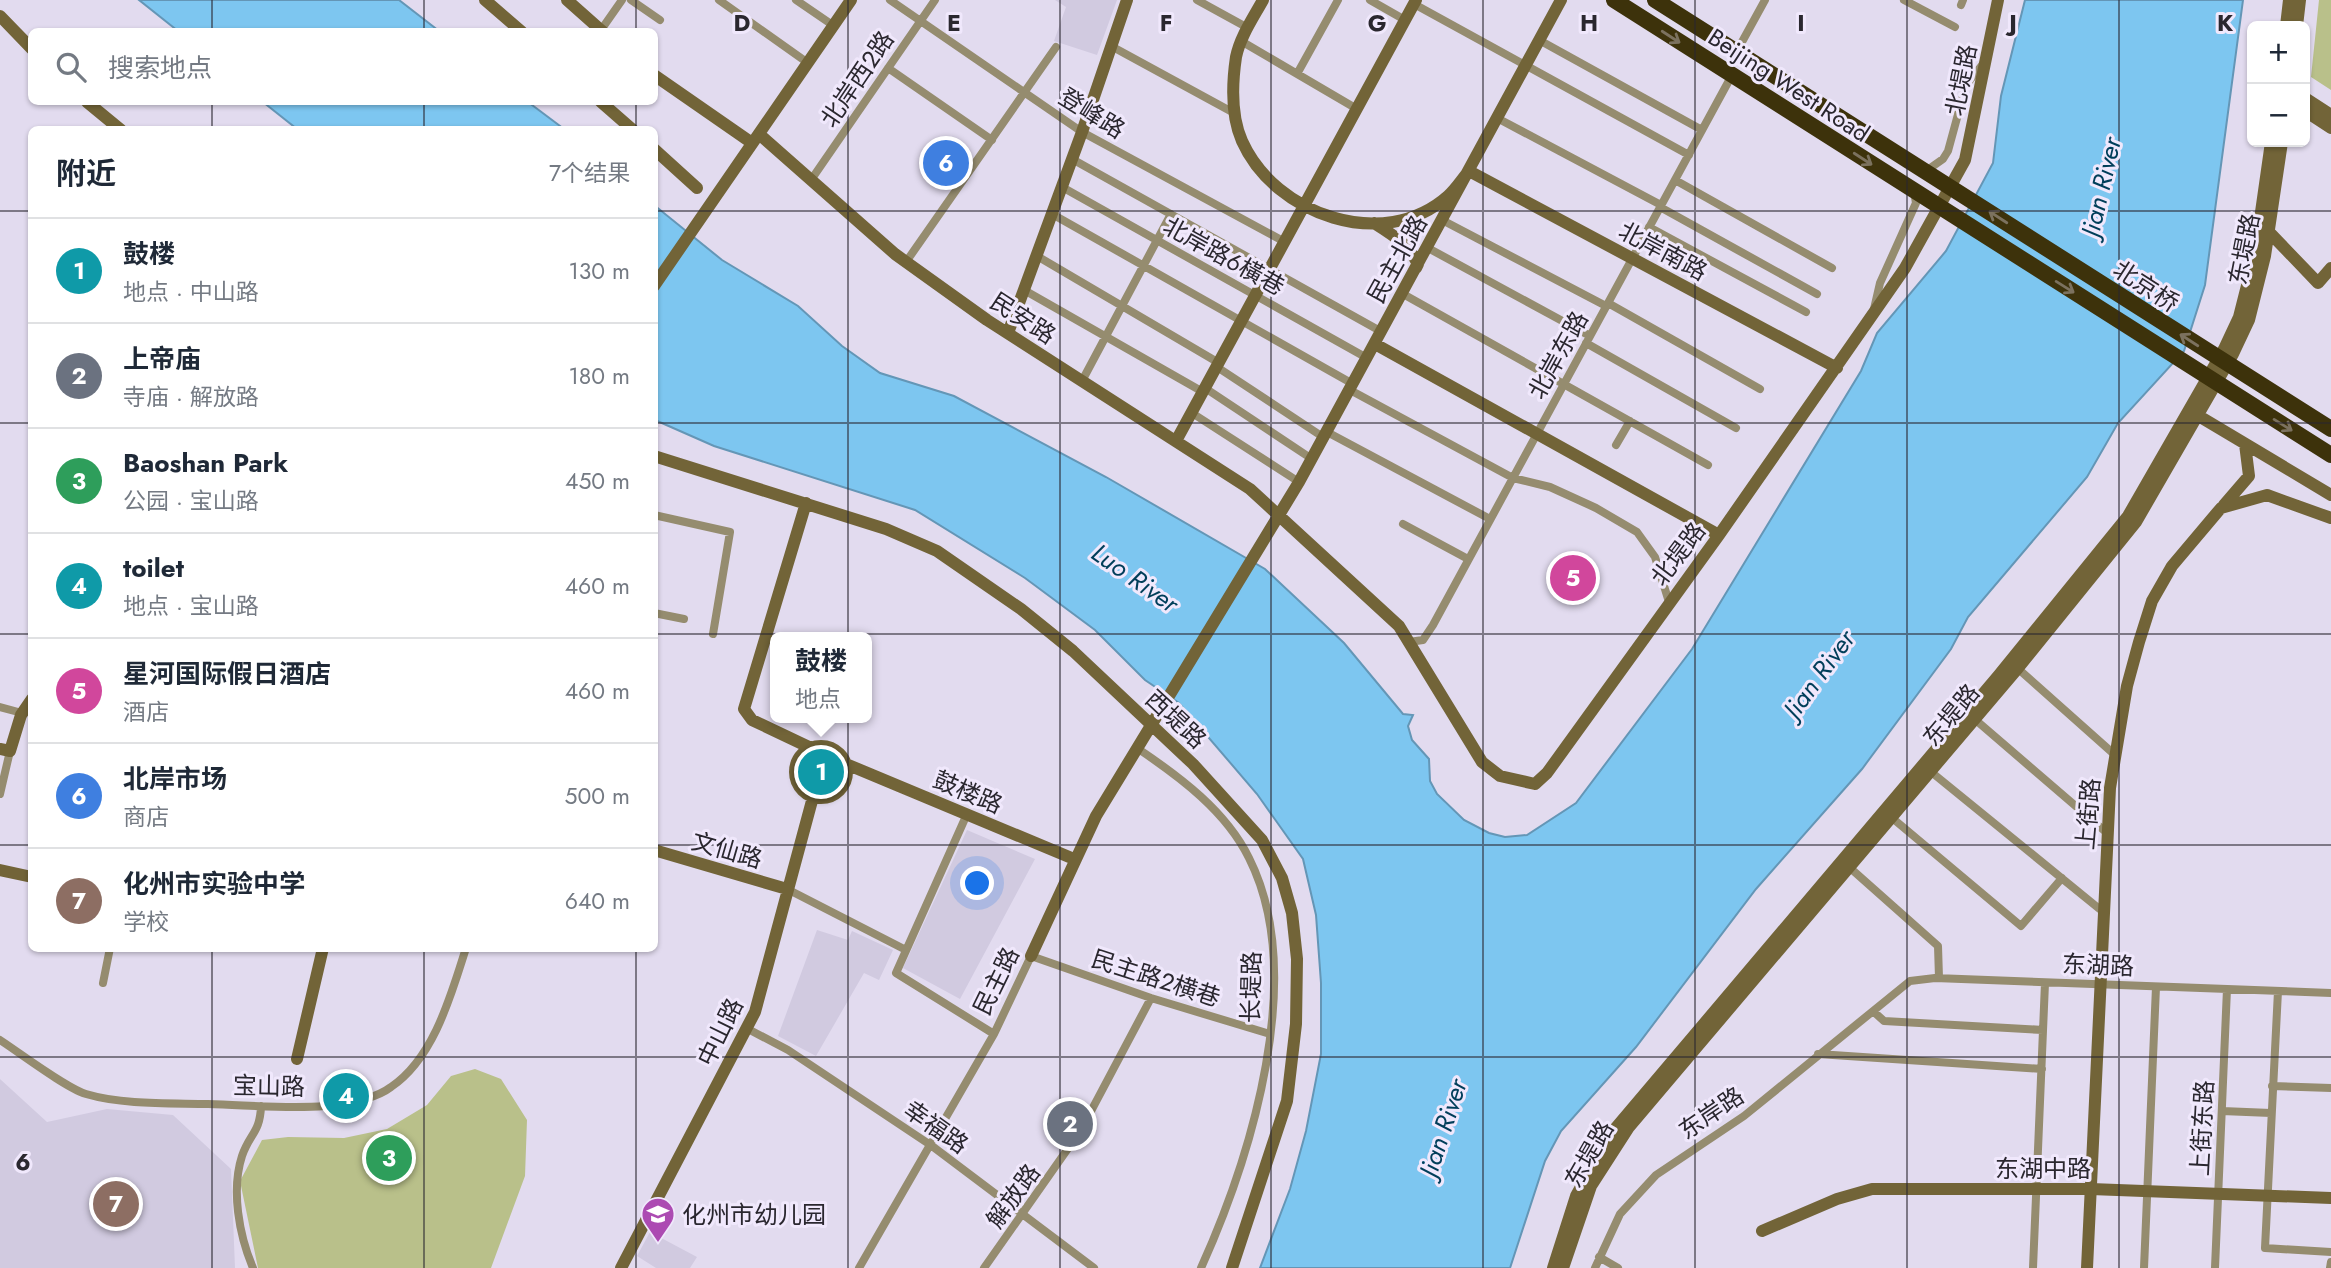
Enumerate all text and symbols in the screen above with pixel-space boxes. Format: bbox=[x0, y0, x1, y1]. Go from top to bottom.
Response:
text: D bbox=[734, 6, 751, 40]
text: E bbox=[947, 6, 961, 40]
text: F bbox=[1160, 6, 1172, 40]
text: G bbox=[1368, 6, 1386, 40]
text: H bbox=[1580, 6, 1598, 40]
text: I bbox=[1797, 6, 1805, 40]
text: J bbox=[2005, 6, 2017, 40]
text: K bbox=[2217, 6, 2234, 40]
street label: Beijing West Road bbox=[1701, 20, 1877, 150]
map controls bbox=[2247, 21, 2310, 147]
button: + bbox=[2247, 21, 2310, 84]
street label: 北岸西2路 bbox=[812, 24, 902, 134]
search box bbox=[28, 28, 658, 105]
one-way arrow bbox=[1661, 30, 1681, 44]
street label: 北堤路 bbox=[1937, 41, 1985, 119]
icon: search bbox=[52, 48, 90, 86]
text: 搜索地点 bbox=[108, 49, 212, 87]
street label: 登峰路 bbox=[1052, 79, 1132, 147]
button: − bbox=[2247, 84, 2310, 147]
water label: Jian River bbox=[2070, 132, 2131, 245]
pin: 6 bbox=[923, 137, 969, 189]
text: 附近 bbox=[56, 152, 116, 195]
one-way arrow bbox=[1853, 152, 1873, 166]
text: 7个结果 bbox=[549, 156, 630, 190]
street label: 北岸路6橫巷 bbox=[1157, 208, 1291, 304]
street label: 民主北路 bbox=[1358, 209, 1436, 309]
one-way arrow bbox=[1988, 210, 2008, 224]
street label: 东堤路 bbox=[2220, 210, 2268, 288]
street label: 北岸南路 bbox=[1612, 213, 1714, 289]
text: 鼓楼 bbox=[123, 235, 175, 273]
street label: 北京桥 bbox=[2106, 252, 2186, 320]
text: 1 bbox=[73, 254, 85, 288]
text: 130 m bbox=[568, 254, 630, 288]
text: 地点 · 中山路 bbox=[123, 275, 259, 309]
one-way arrow bbox=[2055, 280, 2074, 294]
street label: 民安路 bbox=[983, 284, 1063, 352]
street label: 北岸东路 bbox=[1519, 305, 1597, 405]
one-way arrow bbox=[2180, 333, 2199, 348]
text: 上帝庙 bbox=[123, 340, 201, 378]
text: 2 bbox=[71, 359, 87, 393]
text: 180 m bbox=[568, 359, 630, 393]
text: 寺庙 · 解放路 bbox=[123, 380, 259, 414]
one-way arrow bbox=[2272, 418, 2292, 432]
text: Baoshan Park bbox=[123, 444, 288, 482]
text: 3 bbox=[72, 464, 86, 498]
text: 450 m bbox=[565, 464, 630, 498]
text: 公园 · 宝山路 bbox=[123, 484, 259, 518]
street label: 北堤路 bbox=[1642, 515, 1714, 593]
water label: Luo River bbox=[1084, 534, 1187, 623]
text: toilet bbox=[123, 549, 184, 587]
pin: 5 bbox=[1550, 552, 1596, 604]
text: 4 bbox=[71, 569, 87, 603]
text: 460 m bbox=[565, 569, 630, 603]
text: 地点 · 宝山路 bbox=[123, 589, 259, 623]
water label: Jian River bbox=[1771, 621, 1865, 730]
popup bbox=[770, 632, 872, 723]
text: 鼓楼 bbox=[795, 642, 847, 680]
text: 星河国际假日酒店 bbox=[123, 655, 331, 693]
text: 5 bbox=[72, 674, 86, 708]
text: 460 m bbox=[565, 674, 630, 708]
street label: 东堤路 bbox=[1914, 676, 1988, 754]
text: 地点 bbox=[795, 682, 841, 716]
street label: 西堤路 bbox=[1138, 682, 1214, 756]
text: 酒店 bbox=[123, 695, 169, 729]
pin: 1 bbox=[798, 746, 844, 798]
text: 北岸市场 bbox=[123, 760, 227, 798]
street label: 鼓楼路 bbox=[928, 762, 1008, 822]
street label: 上街路 bbox=[2067, 777, 2109, 851]
text: 6 bbox=[71, 779, 87, 813]
text: 500 m bbox=[565, 779, 630, 813]
text: 商店 bbox=[123, 800, 169, 834]
street label: 文仙路 bbox=[688, 823, 766, 877]
text: 化州市实验中学 bbox=[123, 865, 305, 903]
your location bbox=[960, 866, 994, 900]
text: 7 bbox=[72, 884, 86, 918]
text: 640 m bbox=[565, 884, 630, 918]
text: 学校 bbox=[123, 905, 169, 939]
street label: 民主路 bbox=[964, 941, 1028, 1021]
street label: 民主路2横巷 bbox=[1087, 941, 1225, 1015]
street label: 东湖路 bbox=[2061, 946, 2135, 984]
street label: 长堤路 bbox=[1233, 951, 1269, 1023]
street label: 中山路 bbox=[688, 992, 752, 1072]
street label: 宝山路 bbox=[233, 1068, 305, 1104]
pin: 4 bbox=[323, 1070, 369, 1122]
water label: Jian River bbox=[1408, 1073, 1477, 1187]
street label: 东岸路 bbox=[1671, 1078, 1751, 1148]
street label: 上街东路 bbox=[2182, 1079, 2222, 1177]
street label: 幸福路 bbox=[896, 1092, 976, 1162]
pin: 2 bbox=[1047, 1098, 1093, 1150]
street label: 东堤路 bbox=[1556, 1114, 1622, 1194]
pin: 3 bbox=[366, 1132, 412, 1184]
text: 6 bbox=[15, 1145, 31, 1179]
street label: 东湖中路 bbox=[1995, 1151, 2091, 1186]
street label: 解放路 bbox=[978, 1157, 1048, 1235]
pin: 7 bbox=[93, 1178, 139, 1230]
school or university icon: 化州市幼儿园 bbox=[639, 1195, 677, 1244]
place label: 化州市幼儿园 bbox=[682, 1197, 826, 1232]

